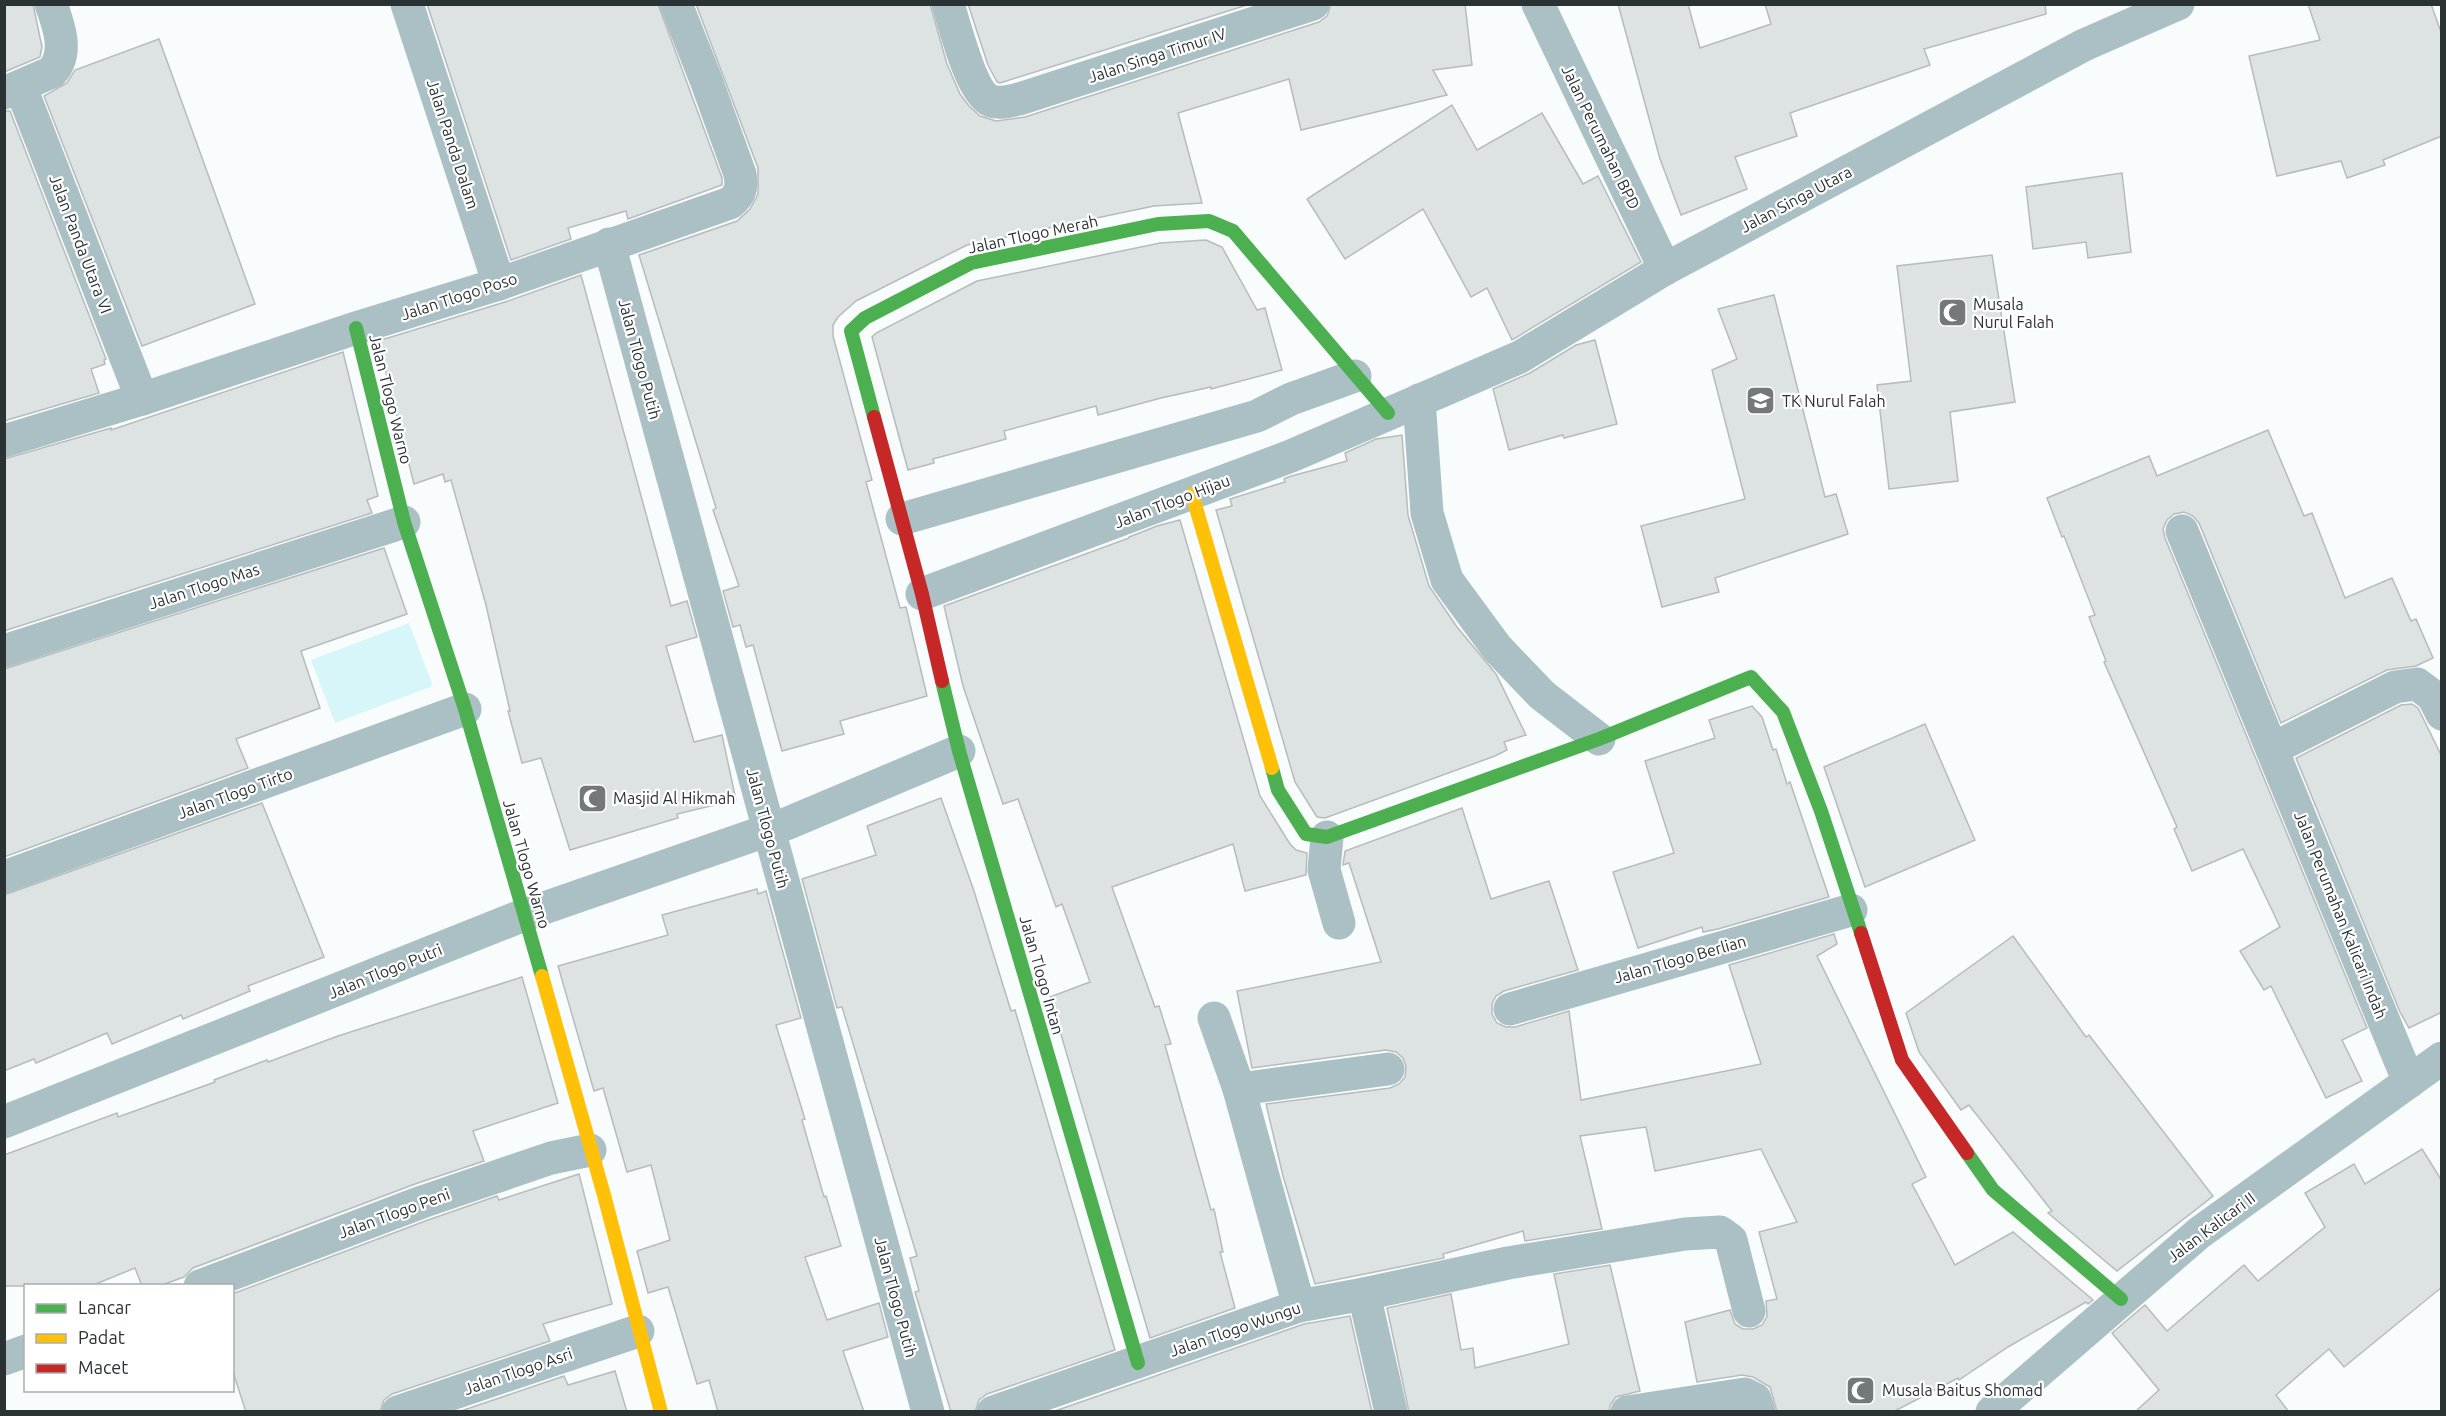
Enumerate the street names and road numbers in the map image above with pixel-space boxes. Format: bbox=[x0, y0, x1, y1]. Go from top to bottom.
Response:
street label: Jalan Singa Timur IV bbox=[1086, 24, 1228, 86]
street label: Jalan Perumahan BPD bbox=[1558, 62, 1644, 212]
street label: Jalan Panda Dalam bbox=[424, 77, 482, 211]
street label: Jalan Singa Utara bbox=[1737, 162, 1855, 236]
street label: Jalan Panda Utara VI bbox=[46, 172, 116, 316]
street label: Jalan Tlogo Merah bbox=[966, 211, 1100, 257]
street label: Jalan Tlogo Poso bbox=[399, 269, 519, 323]
street label: Jalan Tlogo Putih bbox=[615, 297, 665, 421]
street label: Jalan Tlogo Warno bbox=[366, 332, 416, 466]
street label: Jalan Tlogo Hijau bbox=[1112, 471, 1232, 531]
street label: Jalan Tlogo Mas bbox=[146, 560, 262, 612]
street label: Jalan Tlogo Tirto bbox=[175, 764, 295, 822]
street label: Jalan Tlogo Putih bbox=[743, 766, 793, 890]
street label: Jalan Tlogo Warno bbox=[500, 797, 554, 931]
street label: Jalan Perumahan Kalicari Indah bbox=[2291, 809, 2391, 1021]
street label: Jalan Tlogo Intan bbox=[1016, 913, 1068, 1037]
street label: Jalan Tlogo Berlian bbox=[1612, 932, 1748, 986]
street label: Jalan Tlogo Putri bbox=[326, 940, 444, 1002]
street label: Jalan Tlogo Peni bbox=[336, 1185, 452, 1241]
street label: Jalan Kalicari II bbox=[2164, 1188, 2258, 1266]
street label: Jalan Tlogo Putih bbox=[871, 1235, 921, 1359]
street label: Jalan Tlogo Wungu bbox=[1167, 1298, 1303, 1360]
street label: Jalan Tlogo Asri bbox=[461, 1344, 575, 1398]

